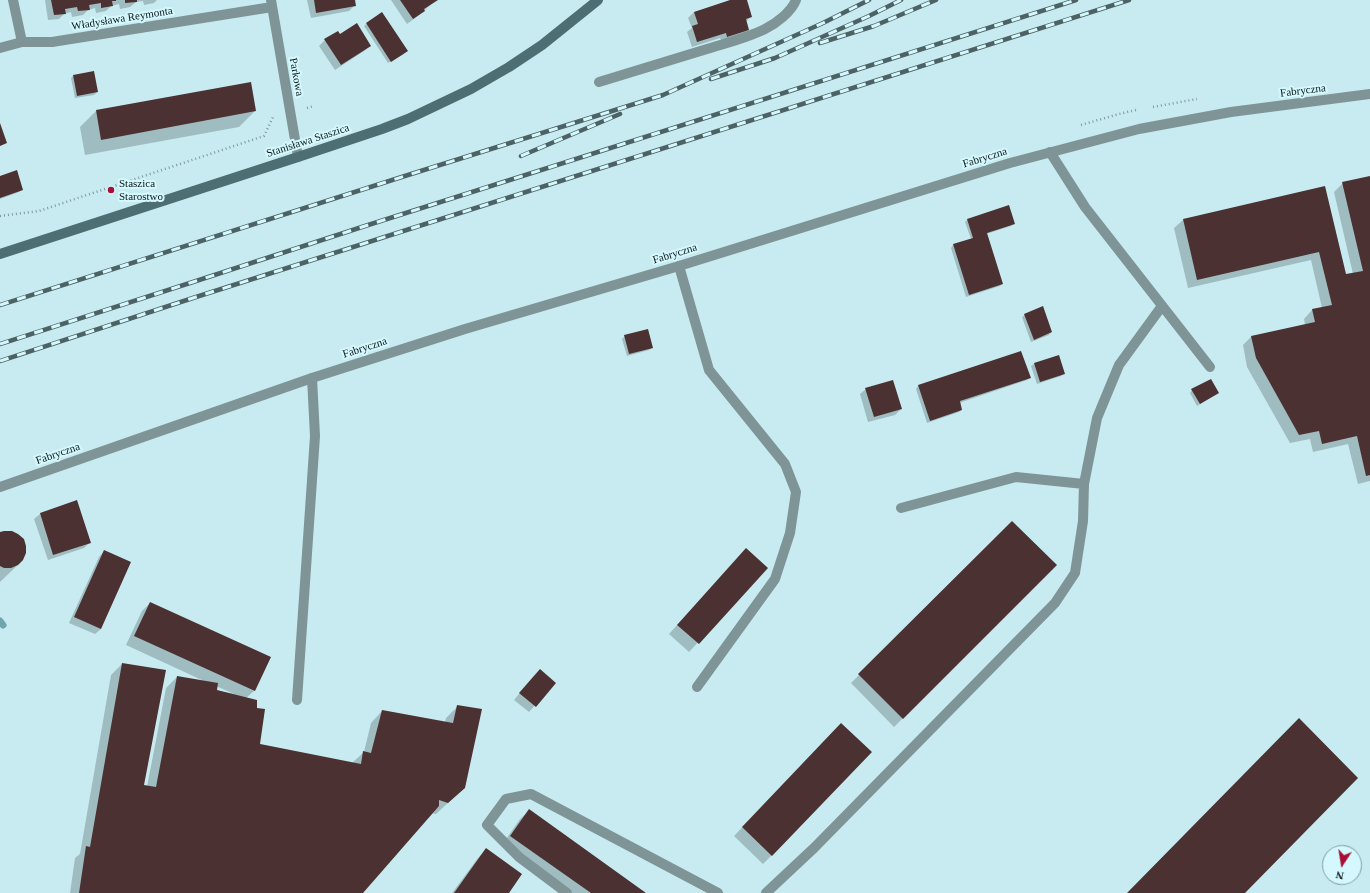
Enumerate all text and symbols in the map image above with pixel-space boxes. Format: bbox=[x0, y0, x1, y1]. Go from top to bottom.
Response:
street label: Władysława Reymonta bbox=[70, 4, 174, 34]
street label: Parkowa bbox=[286, 57, 306, 97]
street label: Fabryczna bbox=[1279, 82, 1327, 100]
street label: Stanisława Staszica bbox=[265, 121, 351, 161]
street label: Fabryczna bbox=[961, 145, 1009, 171]
place label: Staszica Starostwo bbox=[119, 177, 163, 203]
marker: Staszica Starostwo bbox=[106, 185, 116, 195]
street label: Fabryczna bbox=[651, 241, 699, 267]
street label: Fabryczna bbox=[341, 335, 389, 361]
street label: Fabryczna bbox=[34, 440, 82, 468]
north arrow bbox=[1322, 845, 1362, 885]
text: N bbox=[1335, 869, 1345, 882]

